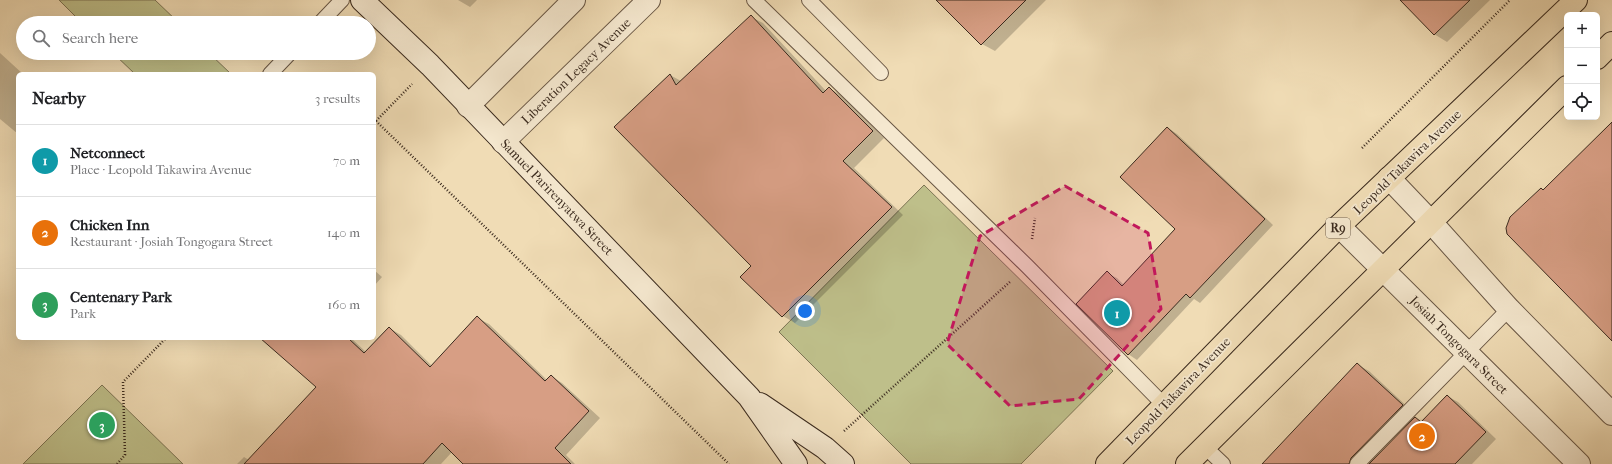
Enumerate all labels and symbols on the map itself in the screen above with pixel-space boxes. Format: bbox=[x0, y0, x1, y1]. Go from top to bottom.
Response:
street label: Liberation Legacy Avenue bbox=[518, 14, 634, 127]
street label: Leopold Takawira Avenue bbox=[1350, 106, 1464, 217]
street label: Samuel Parirenyatwa Street bbox=[498, 136, 617, 258]
road number: R9 bbox=[1326, 218, 1350, 238]
street label: Josiah Tongogara Street bbox=[1406, 292, 1511, 397]
pin: 1 bbox=[1104, 298, 1130, 328]
your location bbox=[795, 301, 815, 321]
street label: Leopold Takawira Avenue bbox=[1123, 334, 1234, 448]
pin: 3 bbox=[89, 410, 115, 440]
pin: 2 bbox=[1409, 421, 1435, 451]

